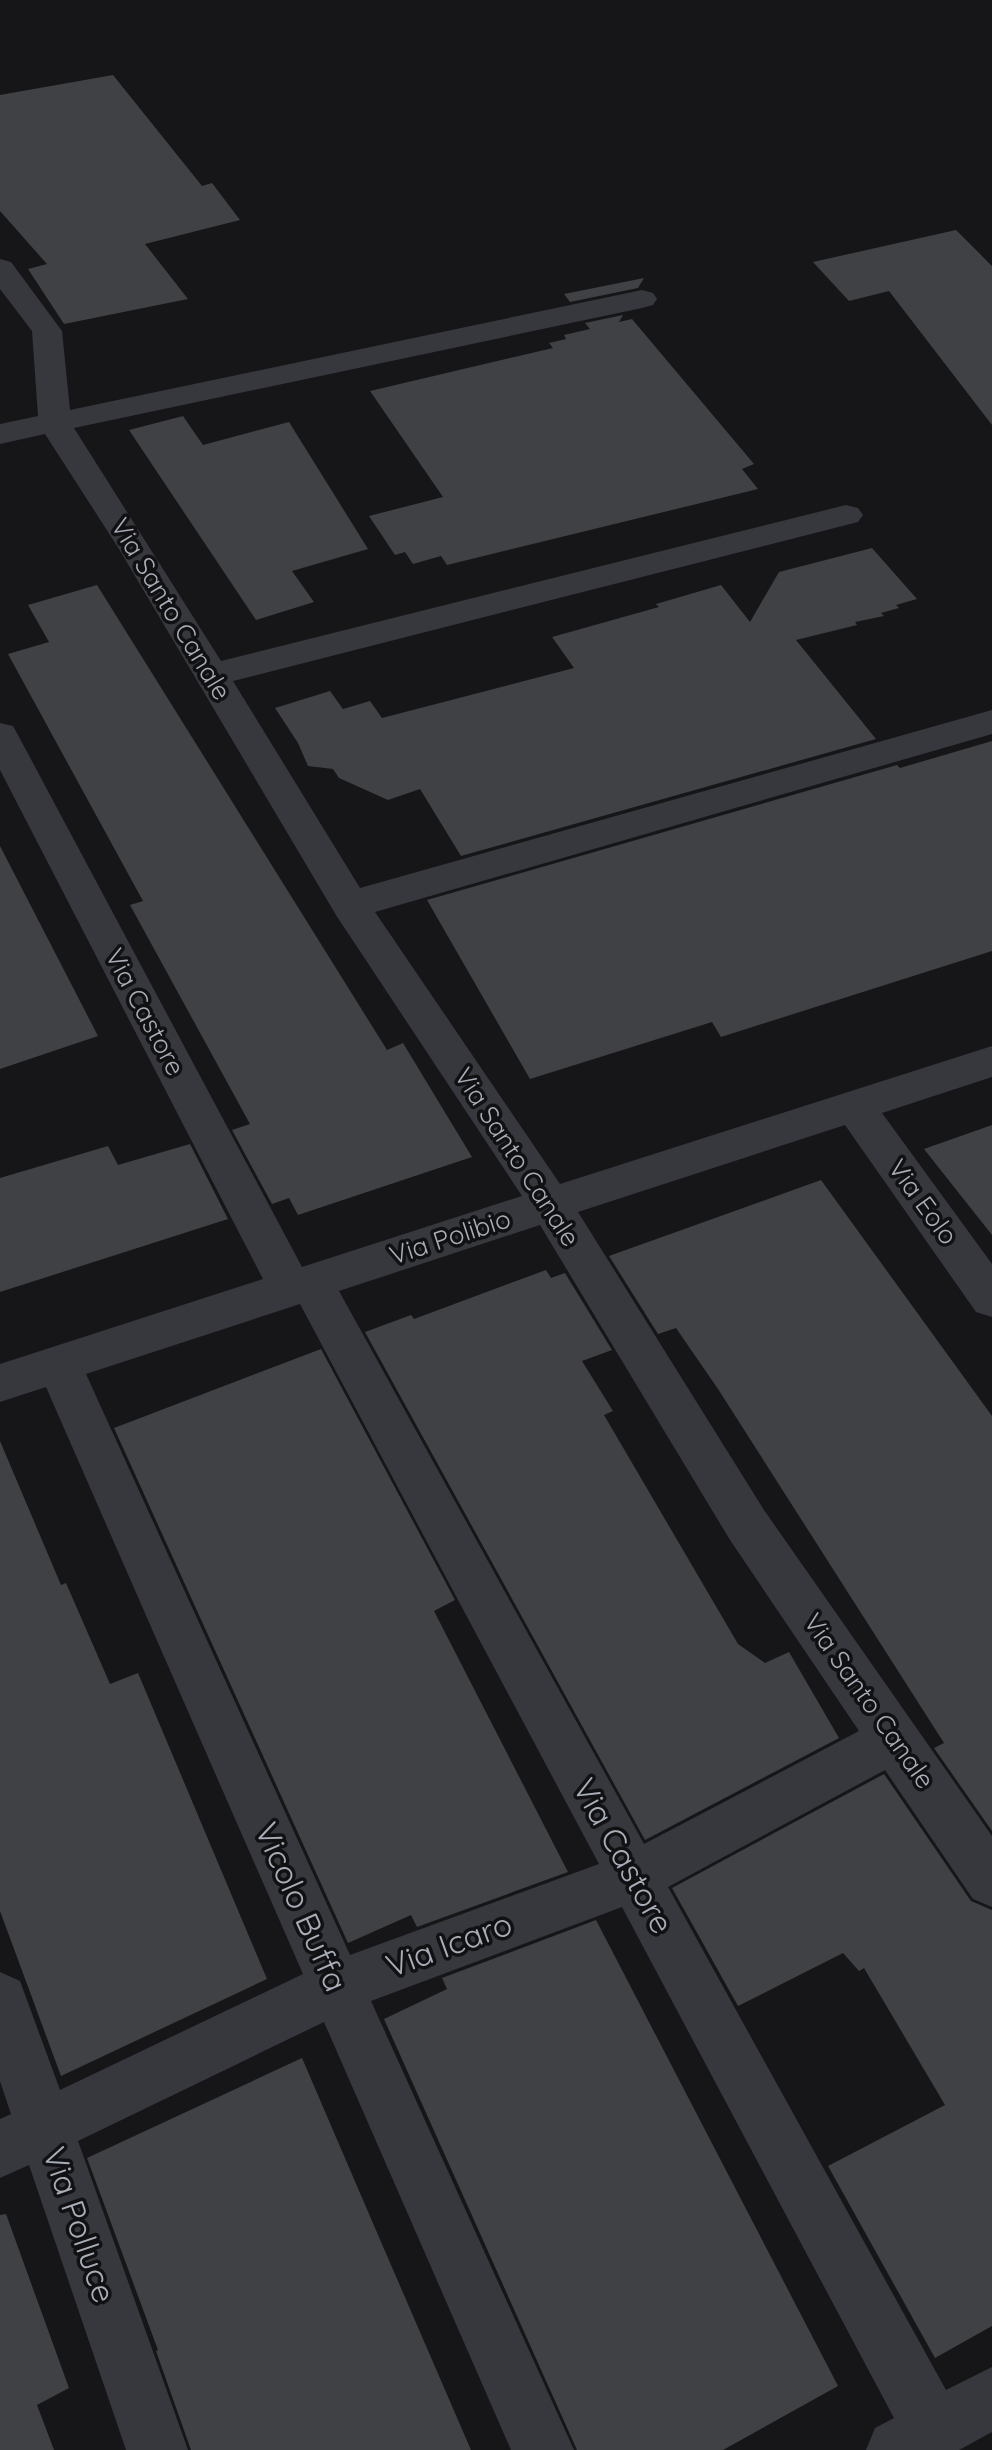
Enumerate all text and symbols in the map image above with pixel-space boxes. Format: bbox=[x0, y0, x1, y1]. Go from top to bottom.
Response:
street label: Via Santo Canale bbox=[104, 512, 239, 706]
street label: Via Castore bbox=[98, 943, 193, 1081]
street label: Via Santo Canale bbox=[447, 1061, 587, 1252]
street label: Via Eolo bbox=[881, 1153, 965, 1251]
street label: Via Polibio bbox=[385, 1201, 514, 1272]
street label: Via Santo Canale bbox=[797, 1607, 942, 1795]
street label: Via Castore bbox=[565, 1771, 683, 1940]
street label: Vicolo Buffa bbox=[247, 1816, 357, 1997]
street label: Via Icaro bbox=[380, 1903, 517, 1985]
street label: Via Polluce bbox=[35, 2142, 125, 2308]

